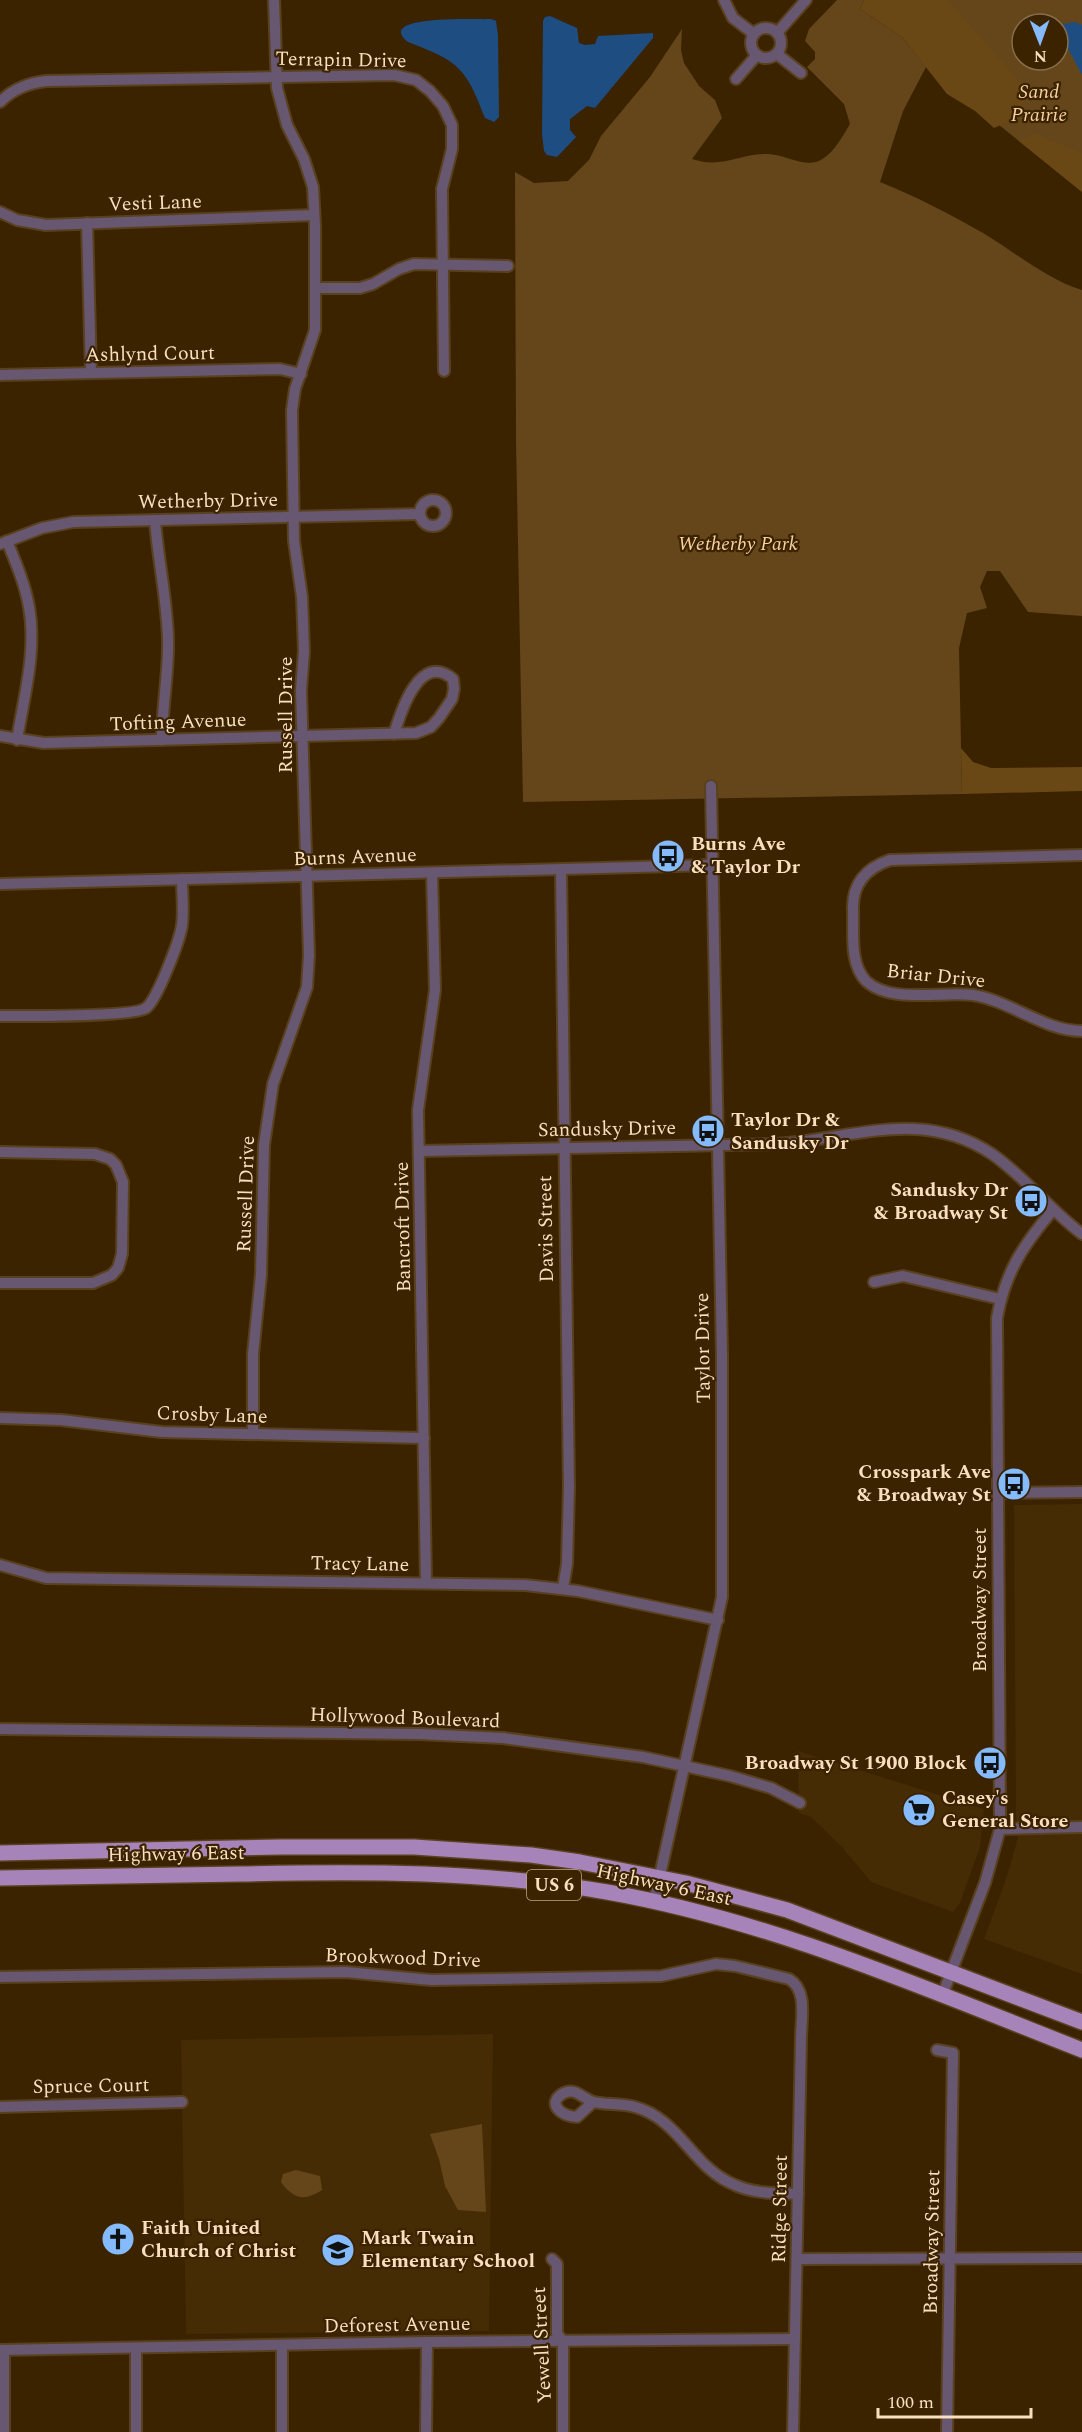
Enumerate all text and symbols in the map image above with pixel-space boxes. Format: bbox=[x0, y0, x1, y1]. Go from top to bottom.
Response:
north arrow bbox=[1010, 12, 1070, 72]
street label: Terrapin Drive bbox=[275, 44, 407, 76]
text: N bbox=[1034, 44, 1047, 68]
park label: Sand Prairie bbox=[1011, 77, 1067, 130]
street label: Vesti Lane bbox=[108, 186, 202, 220]
street label: Ashlynd Court bbox=[85, 338, 215, 370]
street label: Wetherby Drive bbox=[138, 485, 278, 517]
park label: Wetherby Park bbox=[678, 529, 799, 559]
street label: Russell Drive bbox=[271, 657, 301, 773]
street label: Tofting Avenue bbox=[109, 705, 247, 739]
place label: Burns Ave & Taylor Dr bbox=[691, 829, 801, 882]
bus stop icon: Burns Ave & Taylor Dr bbox=[650, 838, 686, 874]
street label: Burns Avenue bbox=[293, 840, 417, 874]
street label: Briar Drive bbox=[885, 956, 987, 996]
place label: Taylor Dr & Sandusky Dr bbox=[731, 1105, 849, 1158]
street label: Sandusky Drive bbox=[538, 1113, 676, 1145]
bus stop icon: Taylor Dr & Sandusky Dr bbox=[690, 1113, 726, 1149]
street label: Russell Drive bbox=[229, 1135, 263, 1253]
street label: Bancroft Drive bbox=[387, 1161, 419, 1293]
street label: Davis Street bbox=[530, 1175, 562, 1283]
place label: Sandusky Dr & Broadway St bbox=[874, 1175, 1008, 1228]
bus stop icon: Sandusky Dr & Broadway St bbox=[1013, 1183, 1049, 1219]
street label: Taylor Drive bbox=[687, 1292, 719, 1404]
street label: Crosby Lane bbox=[156, 1398, 268, 1432]
place label: Crosspark Ave & Broadway St bbox=[857, 1457, 991, 1510]
bus stop icon: Crosspark Ave & Broadway St bbox=[996, 1466, 1032, 1502]
street label: Broadway Street bbox=[965, 1528, 995, 1672]
street label: Tracy Lane bbox=[310, 1548, 410, 1580]
street label: Hollywood Boulevard bbox=[309, 1700, 501, 1736]
bus stop icon: Broadway St 1900 Block bbox=[972, 1745, 1008, 1781]
place label: Broadway St 1900 Block bbox=[745, 1748, 967, 1778]
place label: Casey's General Store bbox=[942, 1783, 1068, 1836]
supermarket icon: Casey's General Store bbox=[901, 1792, 937, 1828]
street label: Highway 6 East bbox=[107, 1838, 245, 1870]
street label: Highway 6 East bbox=[594, 1856, 734, 1914]
road number: US 6 bbox=[527, 1870, 581, 1900]
street label: Brookwood Drive bbox=[325, 1940, 481, 1976]
street label: Spruce Court bbox=[32, 2070, 150, 2102]
street label: Ridge Street bbox=[764, 2154, 796, 2264]
street label: Broadway Street bbox=[916, 2169, 948, 2315]
place label: Faith United Church of Christ bbox=[141, 2213, 296, 2266]
church icon: Faith United Church of Christ bbox=[100, 2221, 136, 2257]
place label: Mark Twain Elementary School bbox=[361, 2223, 535, 2276]
school or university icon: Mark Twain Elementary School bbox=[320, 2232, 356, 2268]
street label: Yewell Street bbox=[524, 2286, 560, 2404]
street label: Deforest Avenue bbox=[323, 2309, 471, 2341]
scale bar bbox=[878, 2381, 1031, 2419]
text: 100 m bbox=[887, 2389, 934, 2416]

